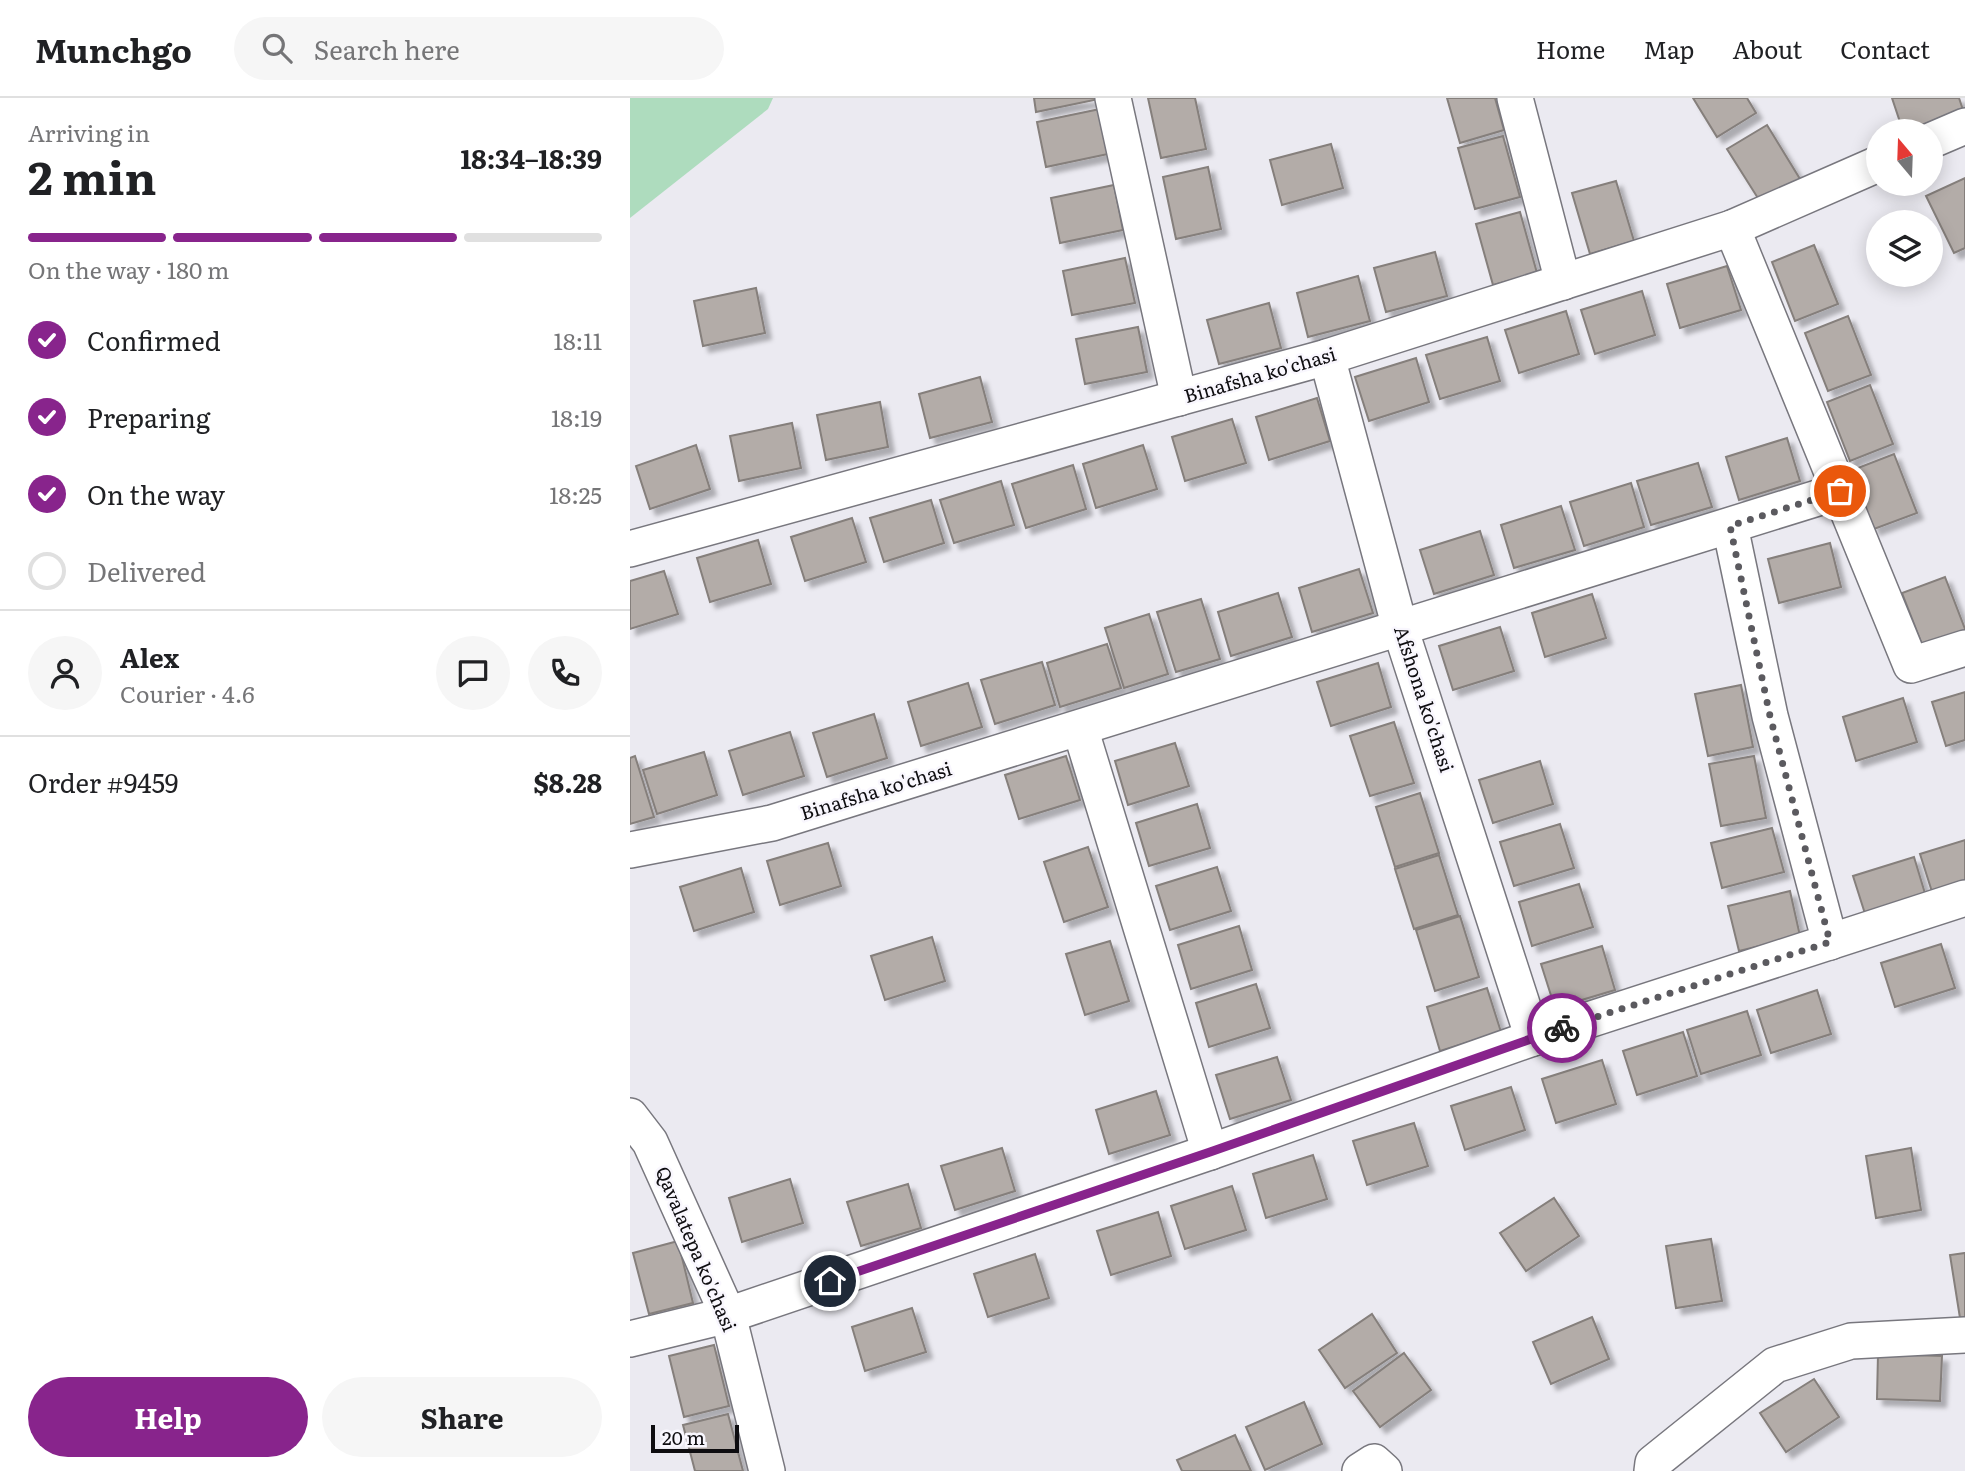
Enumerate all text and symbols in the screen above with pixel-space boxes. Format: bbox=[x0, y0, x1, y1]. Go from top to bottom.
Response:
search box bbox=[234, 17, 724, 80]
text: Munchgo bbox=[35, 24, 192, 73]
icon: search bbox=[258, 29, 296, 67]
text: Search here bbox=[314, 29, 460, 68]
text: Home bbox=[1536, 31, 1605, 66]
text: Map bbox=[1643, 31, 1694, 66]
text: About bbox=[1732, 31, 1802, 66]
text: Contact bbox=[1840, 31, 1930, 66]
text: Arriving in bbox=[28, 115, 150, 149]
north arrow bbox=[1866, 119, 1942, 196]
map controls bbox=[1866, 119, 1943, 287]
text: 18:34–18:39 bbox=[461, 138, 602, 177]
text: 2 min bbox=[28, 141, 157, 209]
button: layers bbox=[1866, 210, 1943, 287]
text: On the way · 180 m bbox=[28, 252, 229, 286]
text: Confirmed bbox=[87, 320, 221, 359]
icon: check bbox=[28, 321, 66, 359]
text: 18:11 bbox=[554, 323, 602, 357]
street label: Binafsha ko'chasi bbox=[1181, 339, 1339, 409]
text: Preparing bbox=[87, 397, 210, 436]
icon: check bbox=[28, 398, 66, 436]
text: 18:19 bbox=[551, 400, 602, 434]
pin bbox=[1810, 461, 1870, 521]
icon: bag bbox=[1821, 472, 1859, 510]
text: On the way bbox=[87, 474, 225, 513]
icon: check bbox=[28, 475, 66, 513]
text: 18:25 bbox=[549, 477, 602, 511]
text: Delivered bbox=[87, 551, 206, 590]
street label: Afshona ko'chasi bbox=[1388, 622, 1462, 776]
button: person bbox=[28, 636, 102, 710]
button: chat bbox=[436, 636, 510, 710]
button: phone bbox=[528, 636, 602, 710]
text: Alex bbox=[120, 637, 179, 676]
text: Courier · 4.6 bbox=[120, 676, 255, 710]
street label: Binafsha ko'chasi bbox=[797, 754, 955, 826]
text: Order #9459 bbox=[28, 762, 178, 801]
text: $8.28 bbox=[533, 762, 602, 801]
courier bbox=[1527, 993, 1597, 1063]
icon: bike bbox=[1543, 1009, 1581, 1047]
street label: Qavalatepa ko'chasi bbox=[649, 1162, 744, 1336]
pin bbox=[800, 1251, 860, 1311]
icon: home bbox=[811, 1262, 849, 1300]
button: Help bbox=[28, 1377, 308, 1457]
button: Share bbox=[322, 1377, 602, 1457]
scale bar bbox=[651, 1422, 738, 1454]
text: 20 m bbox=[662, 1423, 705, 1451]

